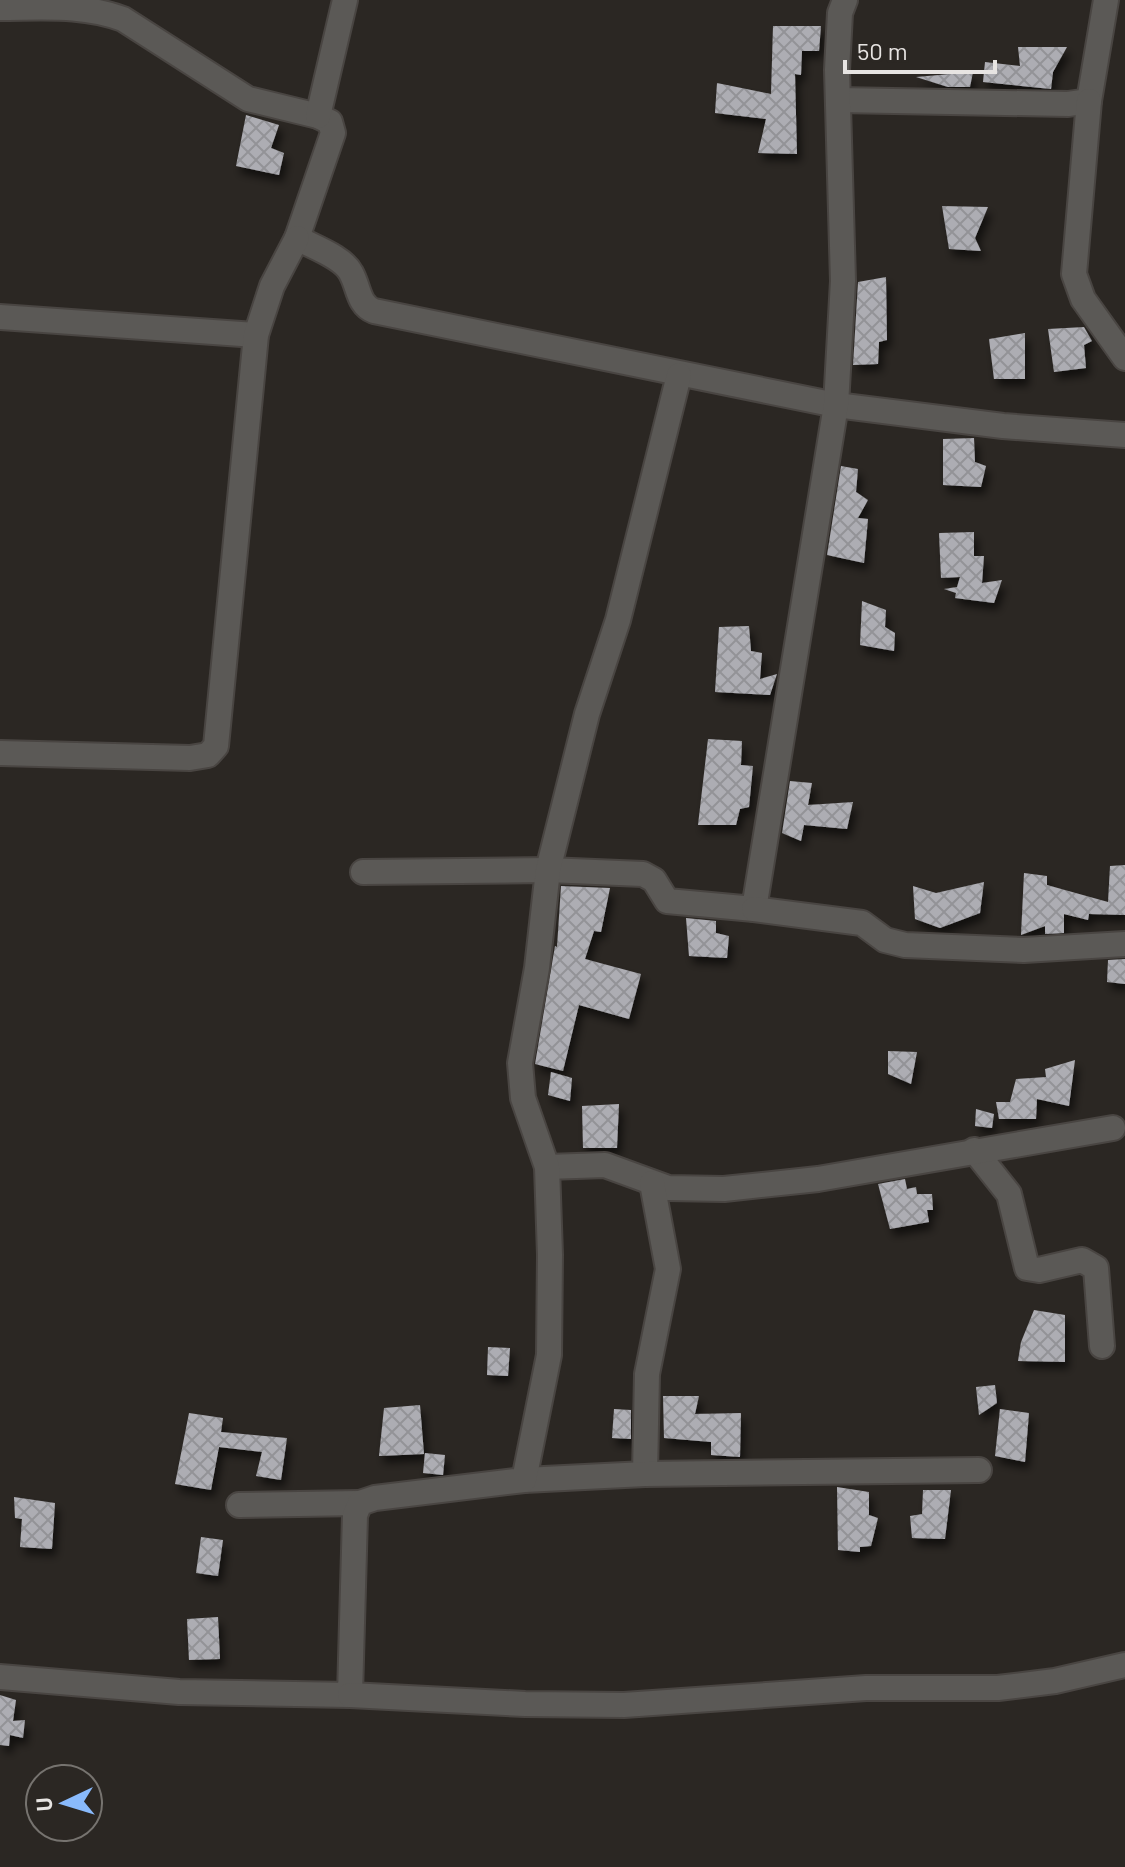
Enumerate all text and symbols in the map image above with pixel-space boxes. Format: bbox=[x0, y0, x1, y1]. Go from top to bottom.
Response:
scale bar bbox=[845, 24, 995, 74]
text: 50 m bbox=[857, 36, 908, 65]
north arrow bbox=[24, 1763, 104, 1843]
text: U bbox=[30, 1797, 57, 1812]

